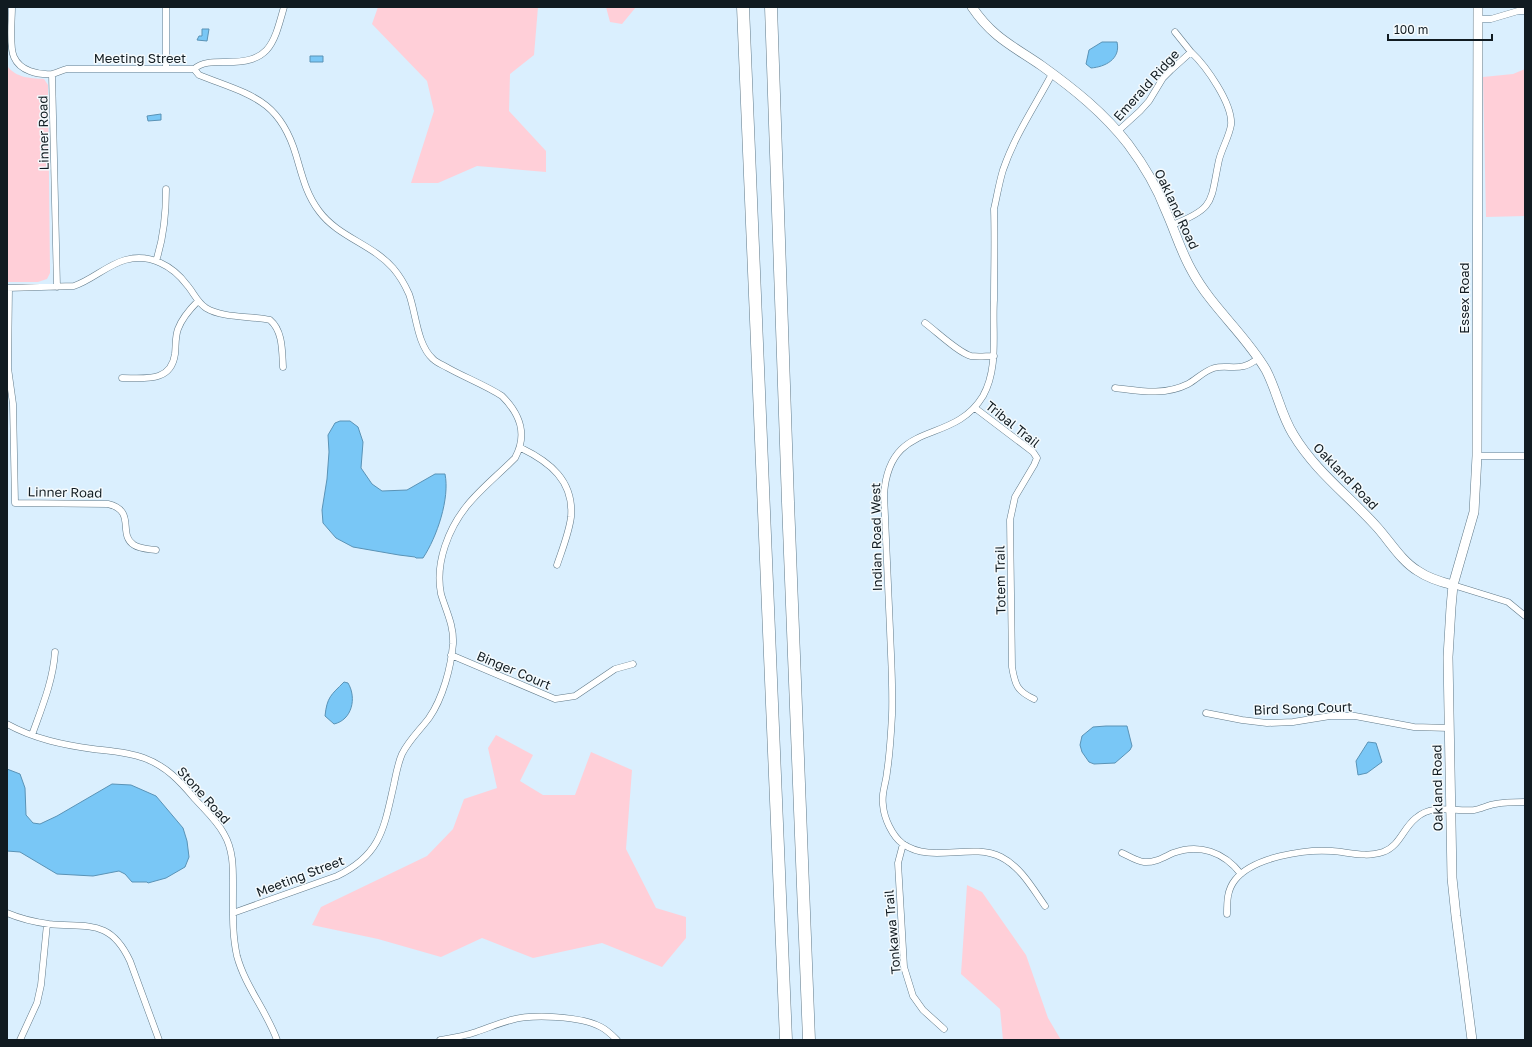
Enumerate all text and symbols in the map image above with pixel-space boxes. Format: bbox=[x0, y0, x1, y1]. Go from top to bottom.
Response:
scale bar bbox=[1388, 16, 1492, 42]
text: 100 m bbox=[1394, 22, 1428, 37]
street label: Emerald Ridge bbox=[1110, 46, 1182, 124]
street label: Meeting Street bbox=[94, 50, 186, 66]
street label: Linner Road bbox=[34, 96, 52, 170]
street label: Oakland Road bbox=[1151, 166, 1203, 252]
street label: Essex Road bbox=[1456, 262, 1472, 334]
street label: Tribal Trail bbox=[983, 397, 1043, 451]
street label: Oakland Road bbox=[1310, 439, 1382, 513]
street label: Indian Road West bbox=[867, 482, 885, 592]
street label: Linner Road bbox=[28, 483, 102, 501]
street label: Totem Trail bbox=[991, 545, 1009, 615]
street label: Binger Court bbox=[474, 647, 554, 693]
street label: Bird Song Court bbox=[1253, 698, 1353, 718]
street label: Oakland Road bbox=[1428, 744, 1446, 832]
street label: Stone Road bbox=[174, 763, 234, 827]
street label: Meeting Street bbox=[254, 852, 346, 900]
street label: Tonkawa Trail bbox=[880, 889, 904, 975]

